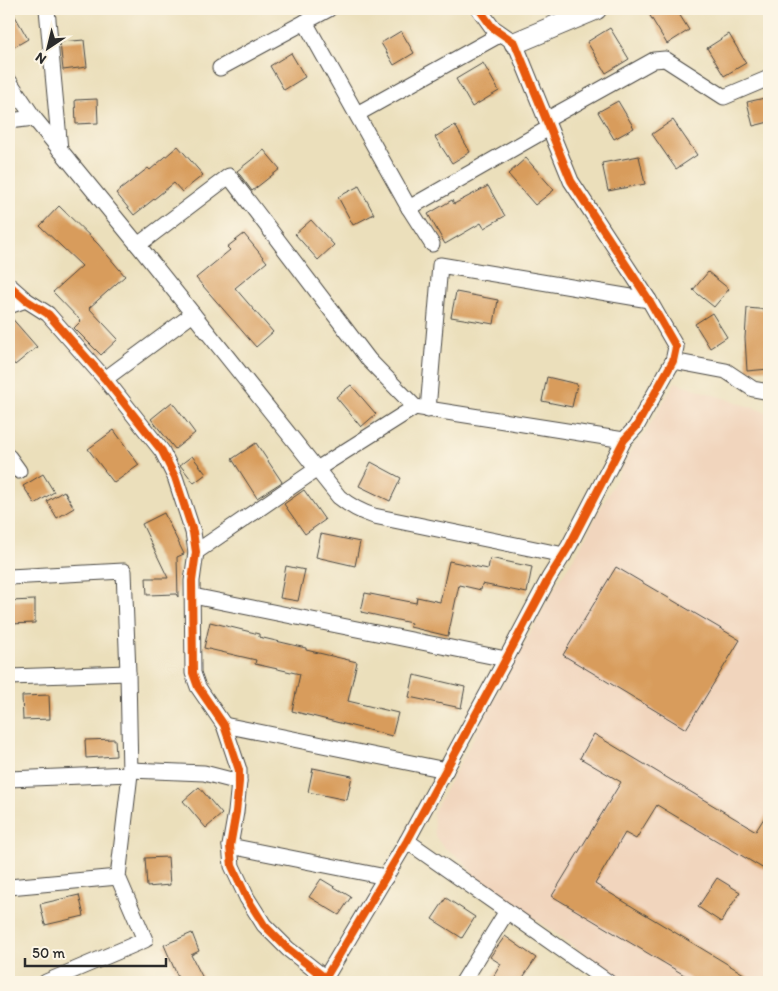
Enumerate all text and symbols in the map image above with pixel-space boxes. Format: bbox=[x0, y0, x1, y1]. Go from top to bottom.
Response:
north arrow bbox=[22, 22, 72, 72]
text: N bbox=[32, 49, 50, 68]
scale bar bbox=[25, 936, 166, 968]
text: 50 m bbox=[32, 944, 65, 962]

